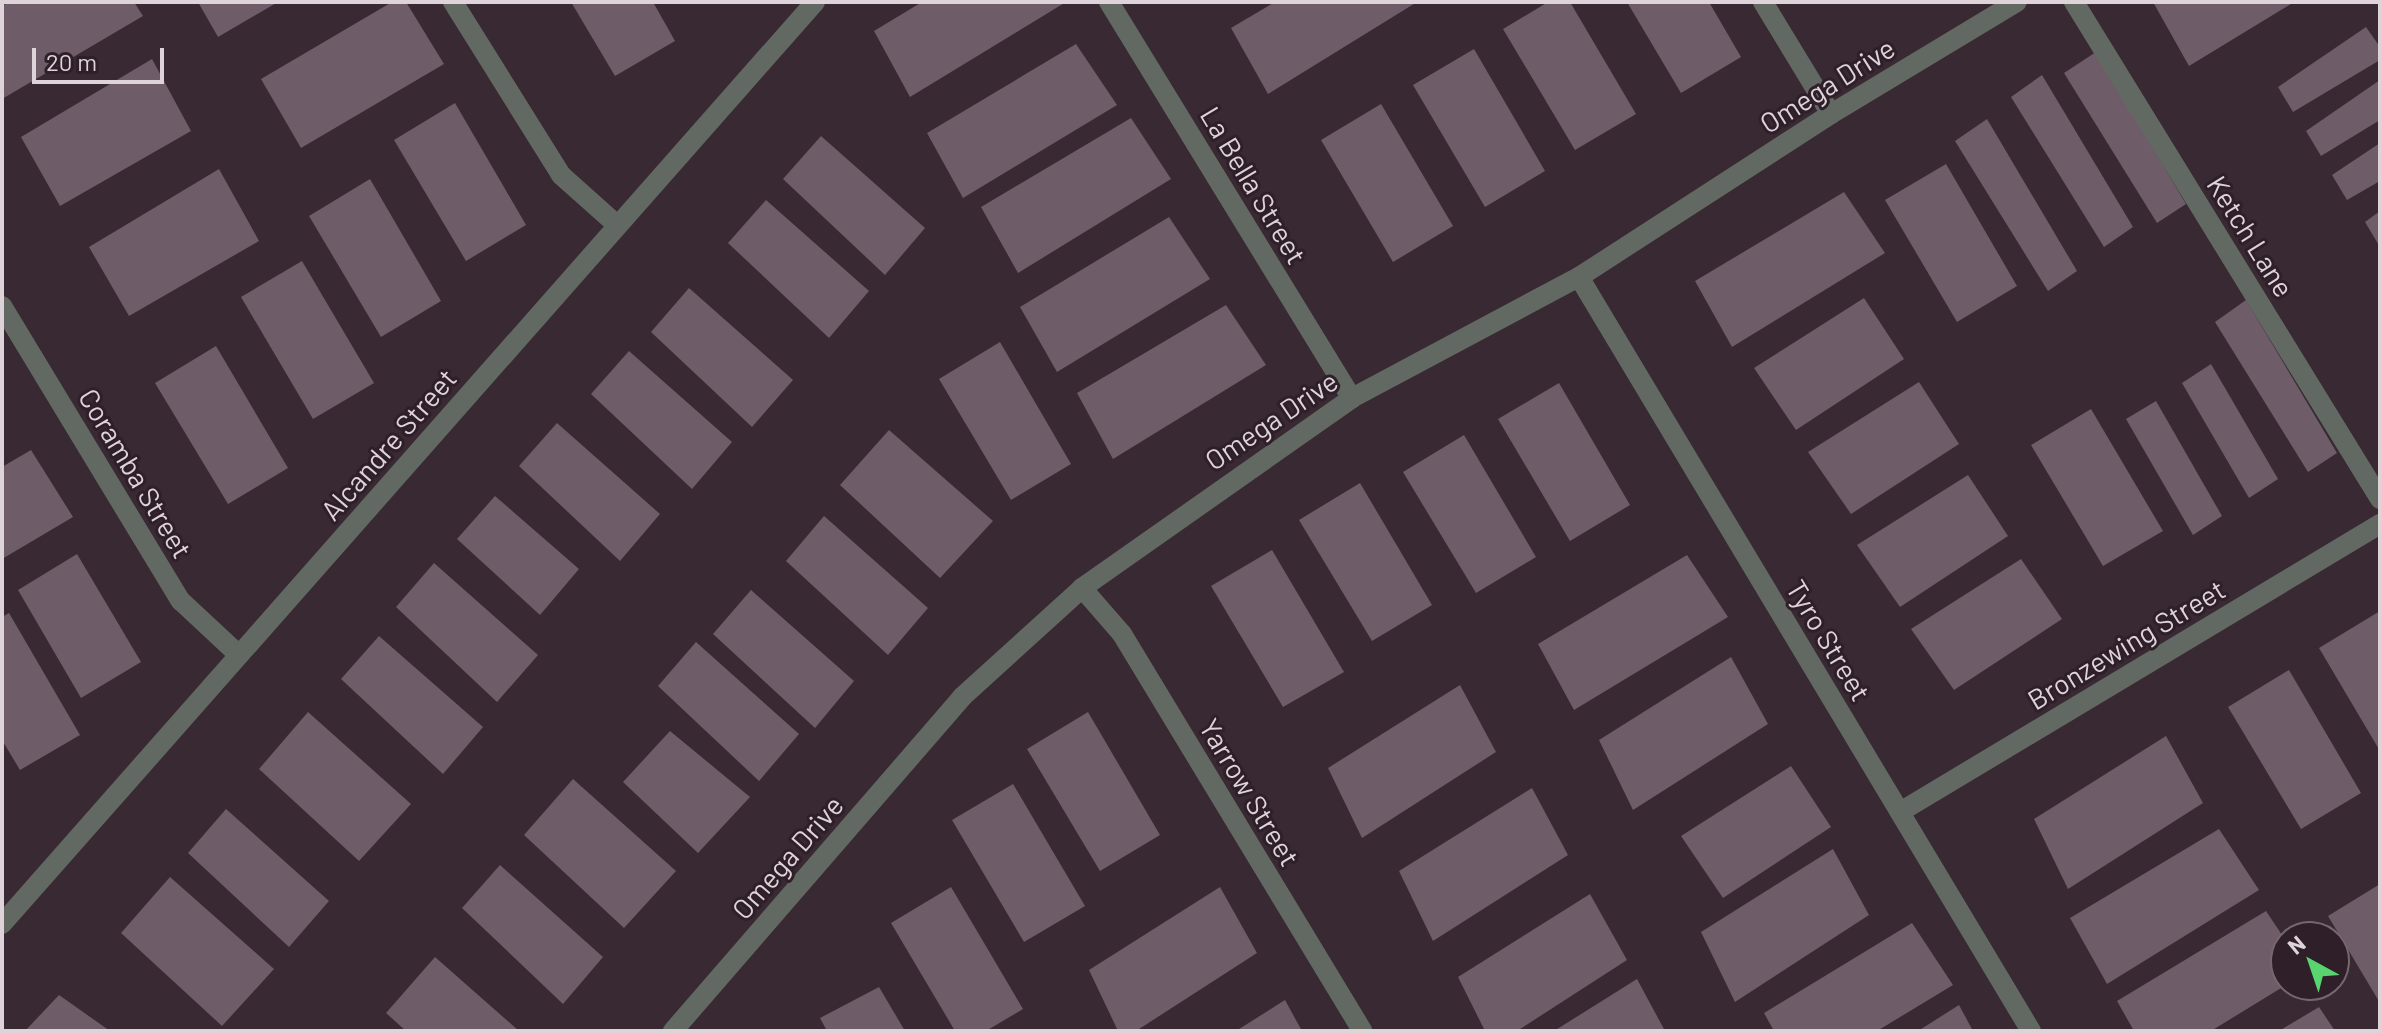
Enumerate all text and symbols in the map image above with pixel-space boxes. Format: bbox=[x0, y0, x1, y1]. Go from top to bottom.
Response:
street label: Omega Drive bbox=[1753, 30, 1901, 140]
scale bar bbox=[36, 32, 168, 82]
text: 20 m bbox=[46, 47, 97, 76]
street label: La Bella Street bbox=[1194, 100, 1314, 270]
street label: Ketch Lane bbox=[2201, 169, 2301, 303]
street label: Alcandre Street bbox=[313, 361, 463, 527]
street label: Omega Drive bbox=[1198, 363, 1344, 477]
street label: Coramba Street bbox=[72, 382, 200, 564]
street label: Bronzewing Street bbox=[2021, 572, 2231, 716]
street label: Tyro Street bbox=[1780, 573, 1878, 707]
street label: Yarrow Street bbox=[1193, 712, 1307, 872]
street label: Omega Drive bbox=[724, 788, 850, 926]
north arrow bbox=[2270, 921, 2350, 1001]
text: N bbox=[2282, 929, 2310, 959]

